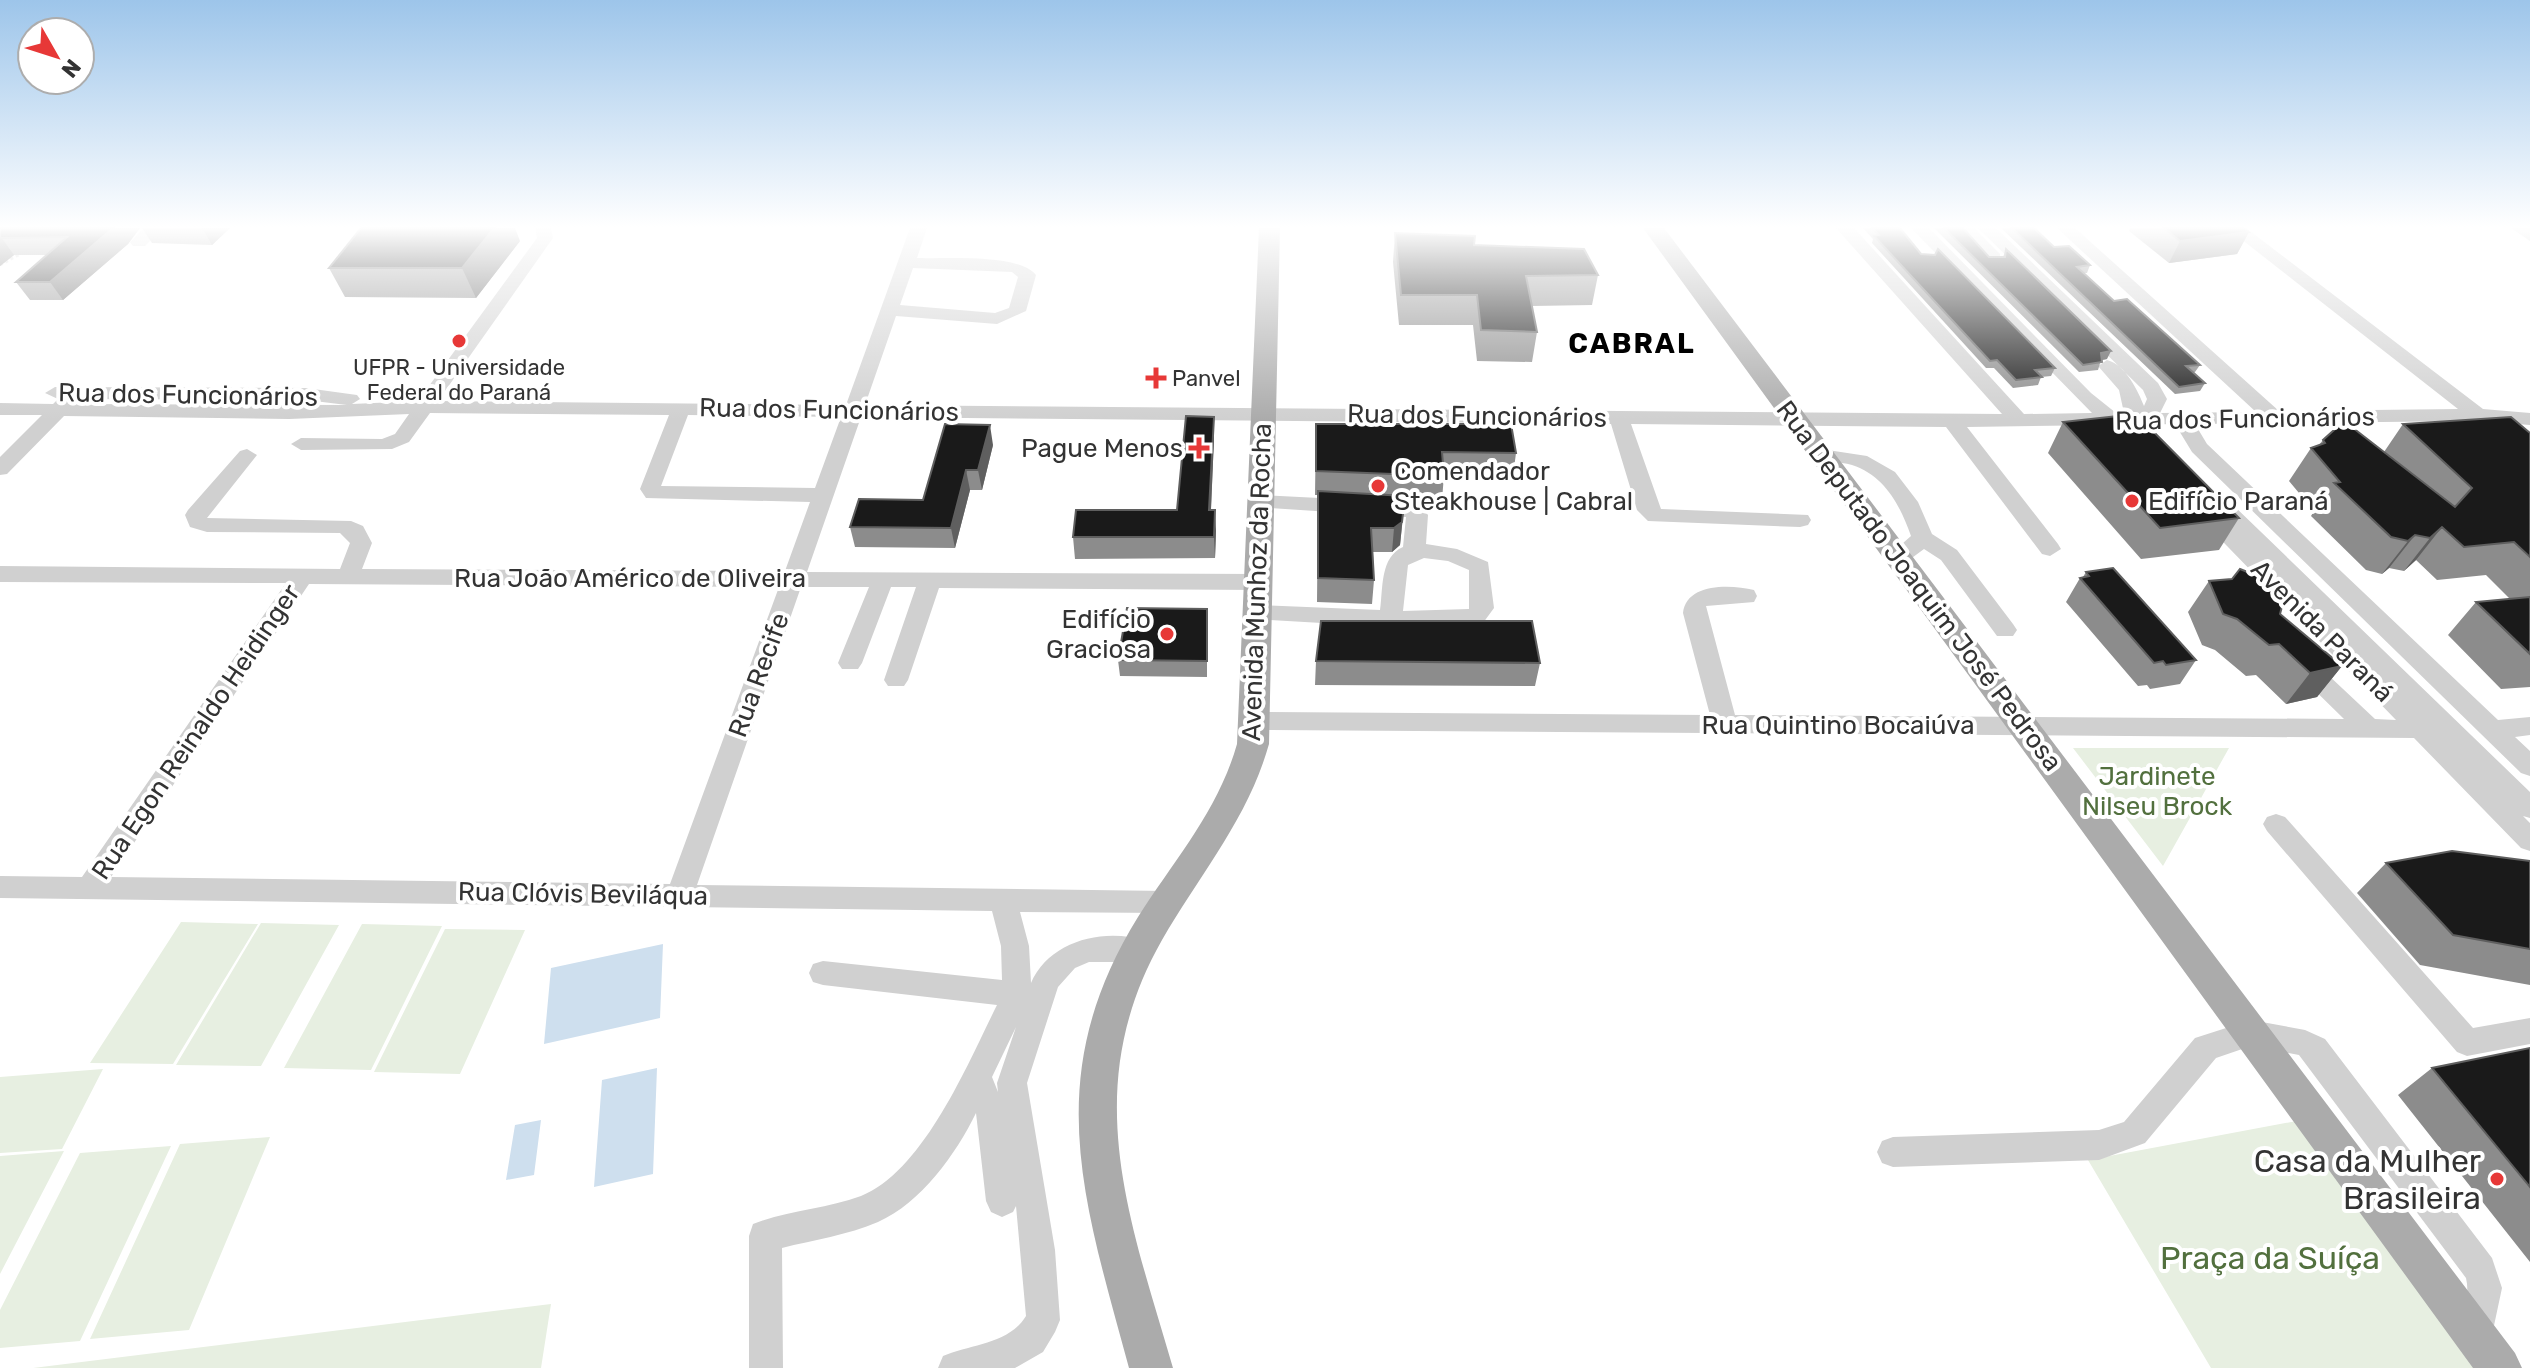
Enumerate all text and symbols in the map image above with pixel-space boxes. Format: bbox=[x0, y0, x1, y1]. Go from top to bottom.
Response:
north arrow bbox=[16, 16, 96, 96]
text: N bbox=[56, 54, 87, 83]
district label: CABRAL bbox=[1568, 327, 1696, 360]
marker: UFPR - Universidade Federal do Paraná bbox=[450, 332, 468, 350]
place label: UFPR - Universidade Federal do Paraná bbox=[353, 354, 565, 406]
place label: Panvel bbox=[1172, 365, 1241, 392]
marker: Panvel bbox=[1147, 369, 1165, 387]
street label: Rua dos Funcionários bbox=[58, 377, 318, 413]
street label: Rua dos Funcionários bbox=[699, 392, 959, 428]
street label: Rua Deputado Joaquim José Pedrosa bbox=[1770, 395, 2068, 777]
street label: Rua dos Funcionários bbox=[1347, 398, 1607, 434]
street label: Rua dos Funcionários bbox=[2115, 401, 2375, 437]
street label: Avenida Munhoz da Rocha bbox=[1236, 422, 1278, 742]
place label: Pague Menos bbox=[1021, 433, 1183, 464]
marker: Pague Menos bbox=[1190, 439, 1208, 457]
place label: Comendador Steakhouse | Cabral bbox=[1394, 456, 1633, 517]
marker: Comendador Steakhouse | Cabral bbox=[1369, 477, 1387, 495]
place label: Edifício Paraná bbox=[2148, 486, 2329, 517]
marker: Edifício Paraná bbox=[2123, 492, 2141, 510]
street label: Avenida Paraná bbox=[2244, 553, 2400, 709]
street label: Rua João Américo de Oliveira bbox=[454, 563, 806, 594]
street label: Rua Egon Reinaldo Heidinger bbox=[85, 578, 307, 886]
place label: Edifício Graciosa bbox=[1046, 604, 1151, 665]
street label: Rua Recife bbox=[722, 609, 796, 741]
marker: Edifício Graciosa bbox=[1158, 625, 1176, 643]
street label: Rua Quintino Bocaiúva bbox=[1701, 710, 1975, 741]
park label: Jardinete Nilseu Brock bbox=[2082, 761, 2233, 822]
street label: Rua Clóvis Beviláqua bbox=[458, 876, 708, 912]
place label: Casa da Mulher Brasileira bbox=[2254, 1142, 2481, 1217]
marker: Casa da Mulher Brasileira bbox=[2488, 1170, 2506, 1188]
park label: Praça da Suíça bbox=[2160, 1239, 2380, 1277]

